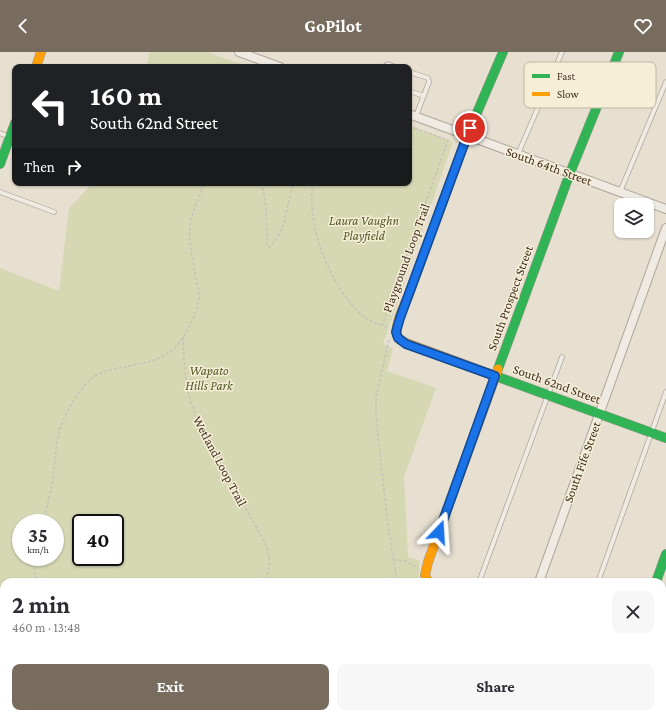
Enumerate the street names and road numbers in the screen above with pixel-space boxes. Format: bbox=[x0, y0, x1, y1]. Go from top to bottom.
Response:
street label: South 64th Street bbox=[504, 143, 595, 189]
street label: Playground Loop Trail bbox=[379, 201, 433, 315]
street label: South Prospect Street bbox=[484, 243, 536, 353]
street label: South 62nd Street bbox=[511, 361, 604, 407]
street label: Wetland Loop Trail bbox=[190, 413, 250, 509]
street label: South Fife Street bbox=[560, 419, 604, 505]

